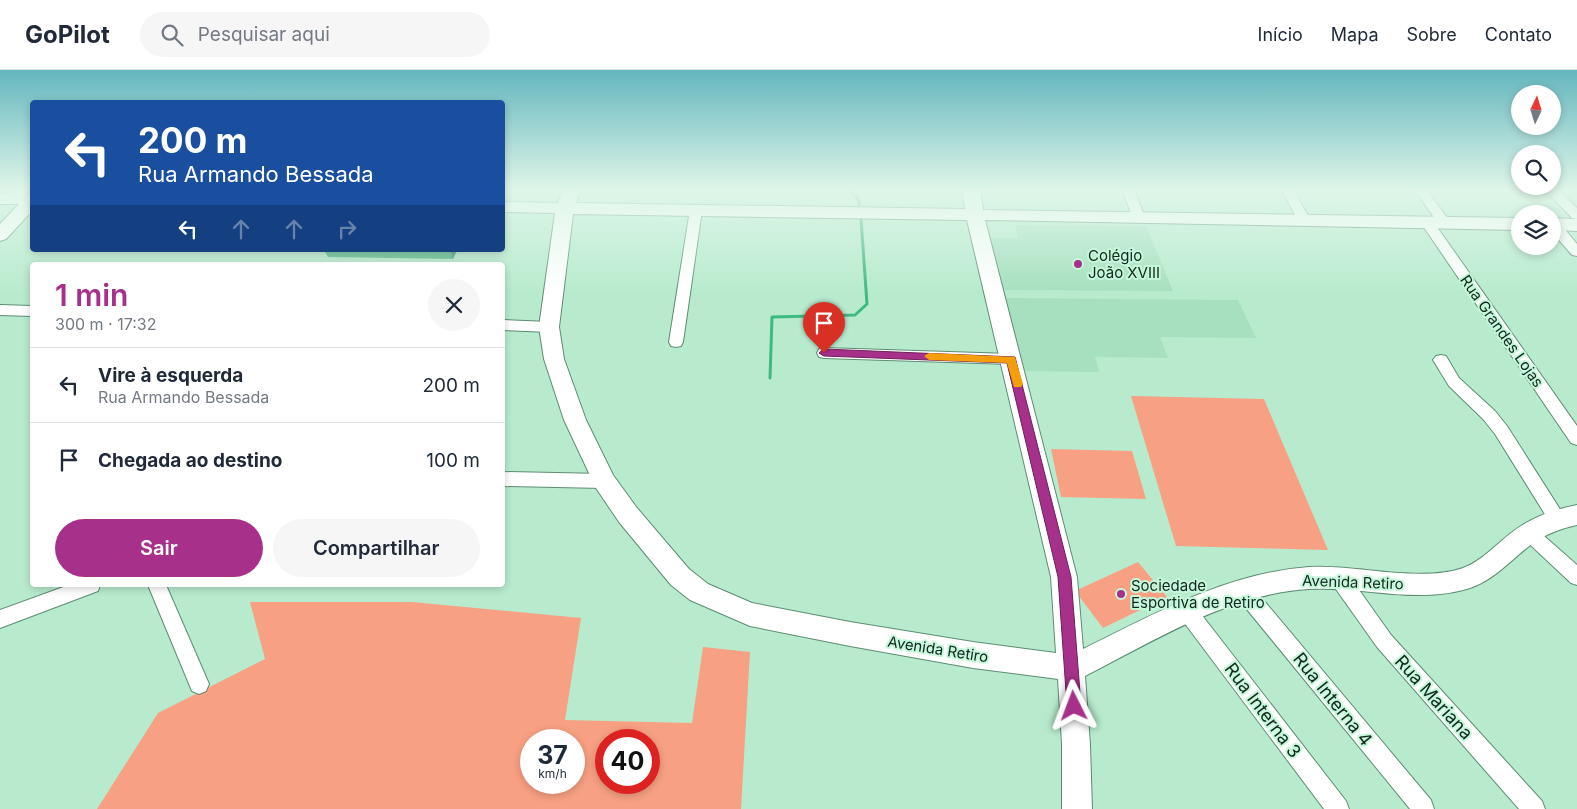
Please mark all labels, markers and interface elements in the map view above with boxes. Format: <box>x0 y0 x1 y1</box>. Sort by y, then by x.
search box <box>140 12 490 57</box>
text: GoPilot <box>25 20 110 49</box>
icon: search <box>158 21 186 49</box>
text: Pesquisar aqui <box>198 23 330 46</box>
text: Início <box>1258 24 1303 45</box>
text: Mapa <box>1331 24 1378 45</box>
text: Sobre <box>1406 24 1457 45</box>
text: Contato <box>1485 24 1552 45</box>
north arrow <box>1511 85 1561 135</box>
map controls <box>1511 85 1561 255</box>
text: 200 m <box>138 119 247 161</box>
icon: left <box>55 120 120 185</box>
button: search <box>1511 145 1561 195</box>
text: Rua Armando Bessada <box>138 161 374 187</box>
button: layers <box>1511 205 1561 255</box>
icon: left <box>174 215 202 243</box>
icon: ahead <box>227 215 255 243</box>
icon: ahead <box>280 215 308 243</box>
icon: right <box>333 215 361 243</box>
place label: Colégio João XVIII <box>1088 246 1160 282</box>
marker: Colégio João XVIII <box>1072 258 1084 270</box>
street label: Rua Grandes Lojas <box>1456 271 1548 391</box>
text: 1 min <box>55 277 128 313</box>
button: close <box>428 279 480 331</box>
pin <box>803 302 845 353</box>
icon: arrive <box>810 309 838 337</box>
text: 300 m · 17:32 <box>55 314 156 334</box>
text: Vire à esquerda <box>98 364 243 387</box>
icon: left <box>55 371 83 399</box>
text: 200 m <box>422 374 480 397</box>
text: Rua Armando Bessada <box>98 387 269 407</box>
icon: arrive <box>55 446 83 474</box>
text: Chegada ao destino <box>98 449 282 472</box>
text: 100 m <box>426 449 480 472</box>
button: Sair <box>55 519 263 577</box>
button: Compartilhar <box>273 519 480 577</box>
street label: Avenida Retiro <box>1302 571 1404 593</box>
place label: Sociedade Esportiva de Retiro <box>1131 576 1265 612</box>
marker: Sociedade Esportiva de Retiro <box>1115 588 1127 600</box>
street label: Avenida Retiro <box>886 632 990 666</box>
street label: Rua Interna 4 <box>1289 648 1377 750</box>
street label: Rua Mariana <box>1391 651 1477 743</box>
street label: Rua Interna 3 <box>1221 659 1305 761</box>
position arrow <box>1047 679 1099 731</box>
speed limit sign: 40 <box>595 729 660 794</box>
text: 37 <box>537 740 568 770</box>
text: km/h <box>538 766 567 781</box>

